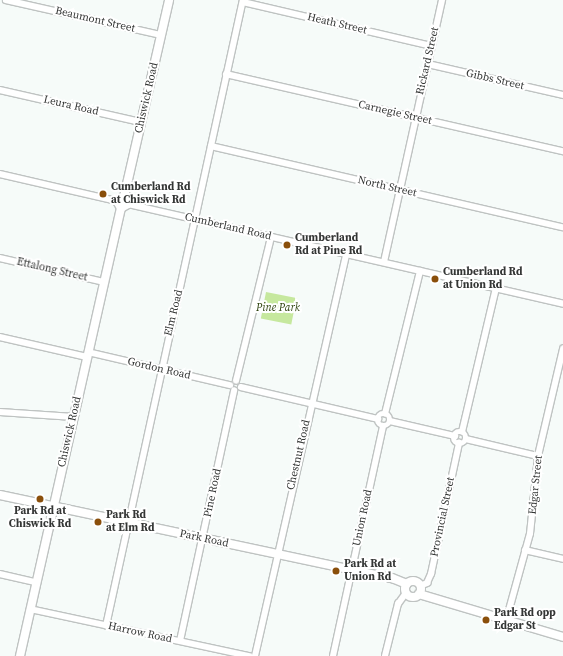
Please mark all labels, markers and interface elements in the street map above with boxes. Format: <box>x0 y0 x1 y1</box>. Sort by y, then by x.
street label: Beaumont Street <box>54 4 136 36</box>
street label: Heath Street <box>306 11 368 37</box>
street label: Rickard Street <box>414 26 442 96</box>
street label: Chiswick Road <box>132 61 162 135</box>
street label: Gibbs Street <box>465 67 525 93</box>
street label: Leura Road <box>42 93 100 119</box>
street label: Carnegie Street <box>357 98 433 128</box>
street label: North Street <box>356 174 418 200</box>
place label: Cumberland Rd at Chiswick Rd <box>111 181 190 207</box>
marker: Cumberland Rd at Chiswick Rd <box>98 189 108 199</box>
street label: Cumberland Road <box>183 211 273 243</box>
place label: Cumberland Rd at Pine Rd <box>295 232 362 258</box>
marker: Cumberland Rd at Pine Rd <box>282 240 292 250</box>
street label: Ettalong Street <box>15 255 89 285</box>
place label: Cumberland Rd at Union Rd <box>443 266 522 292</box>
marker: Cumberland Rd at Union Rd <box>430 274 440 284</box>
street label: Elm Road <box>162 288 186 338</box>
park label: Pine Park <box>256 301 300 315</box>
street label: Gordon Road <box>126 355 192 383</box>
street label: Chiswick Road <box>55 395 85 469</box>
street label: Chestnut Road <box>285 419 313 491</box>
street label: Edgar Street <box>526 455 546 515</box>
street label: Pine Road <box>201 467 225 519</box>
street label: Provincial Street <box>428 476 458 558</box>
street label: Union Road <box>351 488 375 548</box>
marker: Park Rd at Chiswick Rd <box>35 494 45 504</box>
place label: Park Rd at Chiswick Rd <box>9 505 71 531</box>
place label: Park Rd at Elm Rd <box>106 509 154 535</box>
marker: Park Rd at Elm Rd <box>93 517 103 527</box>
street label: Park Road <box>178 527 230 551</box>
place label: Park Rd at Union Rd <box>344 558 396 584</box>
marker: Park Rd at Union Rd <box>331 566 341 576</box>
place label: Park Rd opp Edgar St <box>494 607 556 633</box>
marker: Park Rd opp Edgar St <box>481 615 491 625</box>
street label: Harrow Road <box>107 620 173 646</box>

